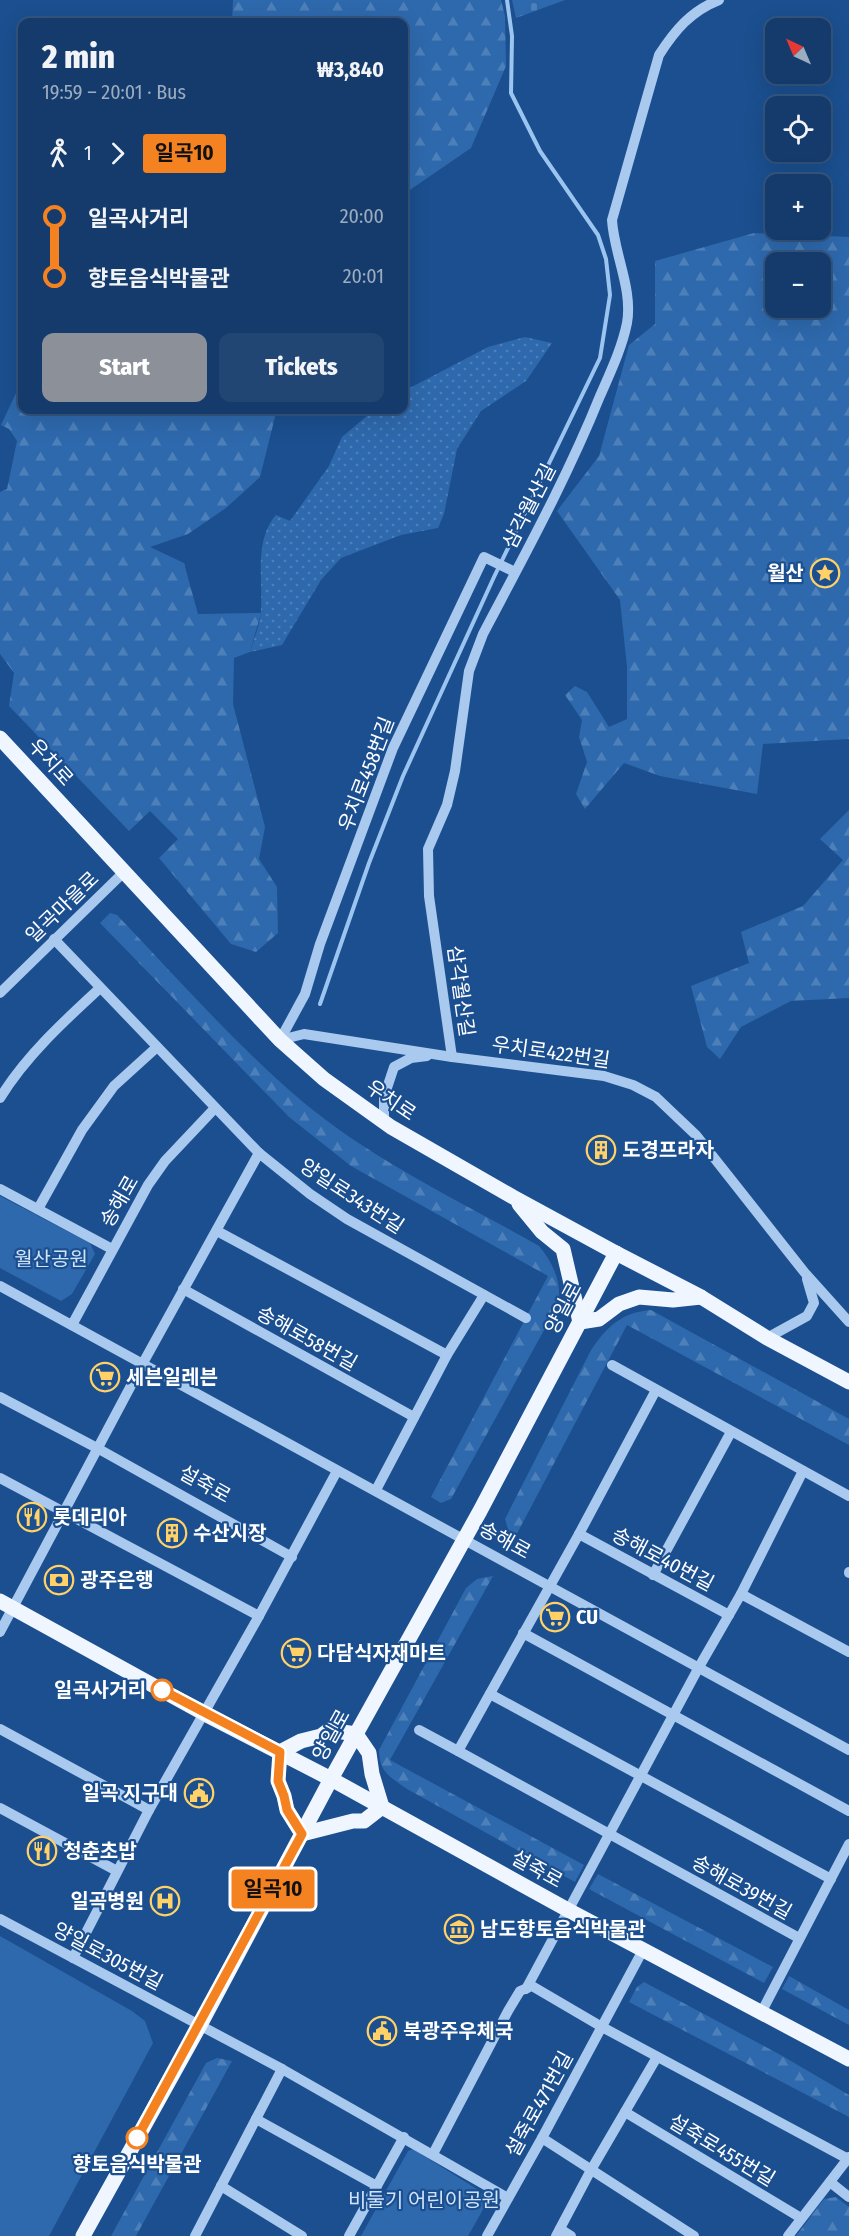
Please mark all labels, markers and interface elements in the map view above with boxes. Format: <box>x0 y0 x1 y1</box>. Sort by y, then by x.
north arrow <box>765 18 831 84</box>
map controls <box>765 18 831 318</box>
text: 2 min <box>42 37 115 77</box>
text: ₩3,840 <box>317 56 384 83</box>
text: 19:59 – 20:01 · Bus <box>42 80 186 104</box>
button: locate <box>765 96 831 162</box>
icon: walk <box>42 137 75 170</box>
icon: forward <box>101 137 134 170</box>
text: 일곡10 <box>155 140 214 166</box>
text: 1 <box>84 141 92 165</box>
button: + <box>765 174 831 240</box>
text: 20:00 <box>340 204 384 228</box>
text: 일곡사거리 <box>88 205 189 232</box>
button: − <box>765 252 831 318</box>
text: 20:01 <box>343 264 384 288</box>
text: 향토음식박물관 <box>88 265 230 292</box>
button: Start <box>42 333 207 402</box>
button: Tickets <box>219 333 384 402</box>
street label: 삼각월산길 <box>497 460 561 552</box>
place icon: 월산 <box>809 557 841 589</box>
place label: 월산 <box>767 561 804 585</box>
street label: 우치로458번길 <box>333 713 399 835</box>
street label: 우치로 <box>24 733 78 791</box>
street label: 일곡마을로 <box>21 866 103 948</box>
street label: 삼각월산길 <box>443 944 479 1038</box>
street label: 우치로422번길 <box>490 1032 612 1072</box>
street label: 우치로 <box>361 1075 421 1125</box>
building icon: 도경프라자 <box>585 1134 617 1166</box>
place label: 도경프라자 <box>622 1138 715 1162</box>
street label: 양일로343번길 <box>295 1153 409 1239</box>
street label: 송해로 <box>95 1171 143 1231</box>
park label: 월산공원 <box>14 1247 88 1271</box>
street label: 양일로 <box>539 1278 587 1338</box>
street label: 송해로58번길 <box>253 1301 361 1375</box>
supermarket icon: 세븐일레븐 <box>89 1361 121 1393</box>
place label: 세븐일레븐 <box>126 1365 218 1389</box>
street label: 설죽로 <box>175 1460 235 1508</box>
restaurant icon: 롯데리아 <box>16 1501 48 1533</box>
place label: 롯데리아 <box>53 1505 127 1529</box>
street label: 송해로 <box>475 1516 535 1564</box>
building icon: 수산시장 <box>156 1517 188 1549</box>
place label: 수산시장 <box>193 1521 267 1545</box>
street label: 송해로40번길 <box>608 1522 718 1596</box>
bank icon: 광주은행 <box>43 1564 75 1596</box>
place label: 광주은행 <box>80 1568 154 1592</box>
supermarket icon: CU <box>539 1601 571 1633</box>
place label: CU <box>576 1605 598 1629</box>
supermarket icon: 다담식자재마트 <box>280 1637 312 1669</box>
place label: 다담식자재마트 <box>317 1641 446 1665</box>
place label: 일곡사거리 <box>54 1678 146 1702</box>
marker: 일곡사거리 <box>151 1679 173 1701</box>
street label: 양일로 <box>307 1705 355 1765</box>
public building icon: 일곡 지구대 <box>183 1777 215 1809</box>
place label: 일곡 지구대 <box>82 1781 178 1805</box>
restaurant icon: 청춘초밥 <box>26 1835 58 1867</box>
place label: 청춘초밥 <box>63 1839 137 1863</box>
street label: 설죽로 <box>507 1845 567 1893</box>
street label: 송해로39번길 <box>688 1850 796 1924</box>
line badge: 일곡10 <box>231 1870 315 1908</box>
text: 일곡10 <box>244 1876 303 1902</box>
hospital icon: 일곡병원 <box>149 1885 181 1917</box>
place label: 일곡병원 <box>70 1889 144 1913</box>
museum icon: 남도향토음식박물관 <box>443 1913 475 1945</box>
street label: 양일로305번길 <box>49 1917 167 1995</box>
place label: 남도향토음식박물관 <box>480 1917 646 1941</box>
public building icon: 북광주우체국 <box>366 2015 398 2047</box>
place label: 북광주우체국 <box>403 2019 513 2043</box>
street label: 설죽로471번길 <box>500 2047 578 2161</box>
street label: 설죽로455번길 <box>664 2109 780 2191</box>
marker: 향토음식박물관 <box>126 2127 148 2149</box>
place label: 향토음식박물관 <box>73 2152 202 2176</box>
park label: 비둘기 어린이공원 <box>348 2188 500 2212</box>

